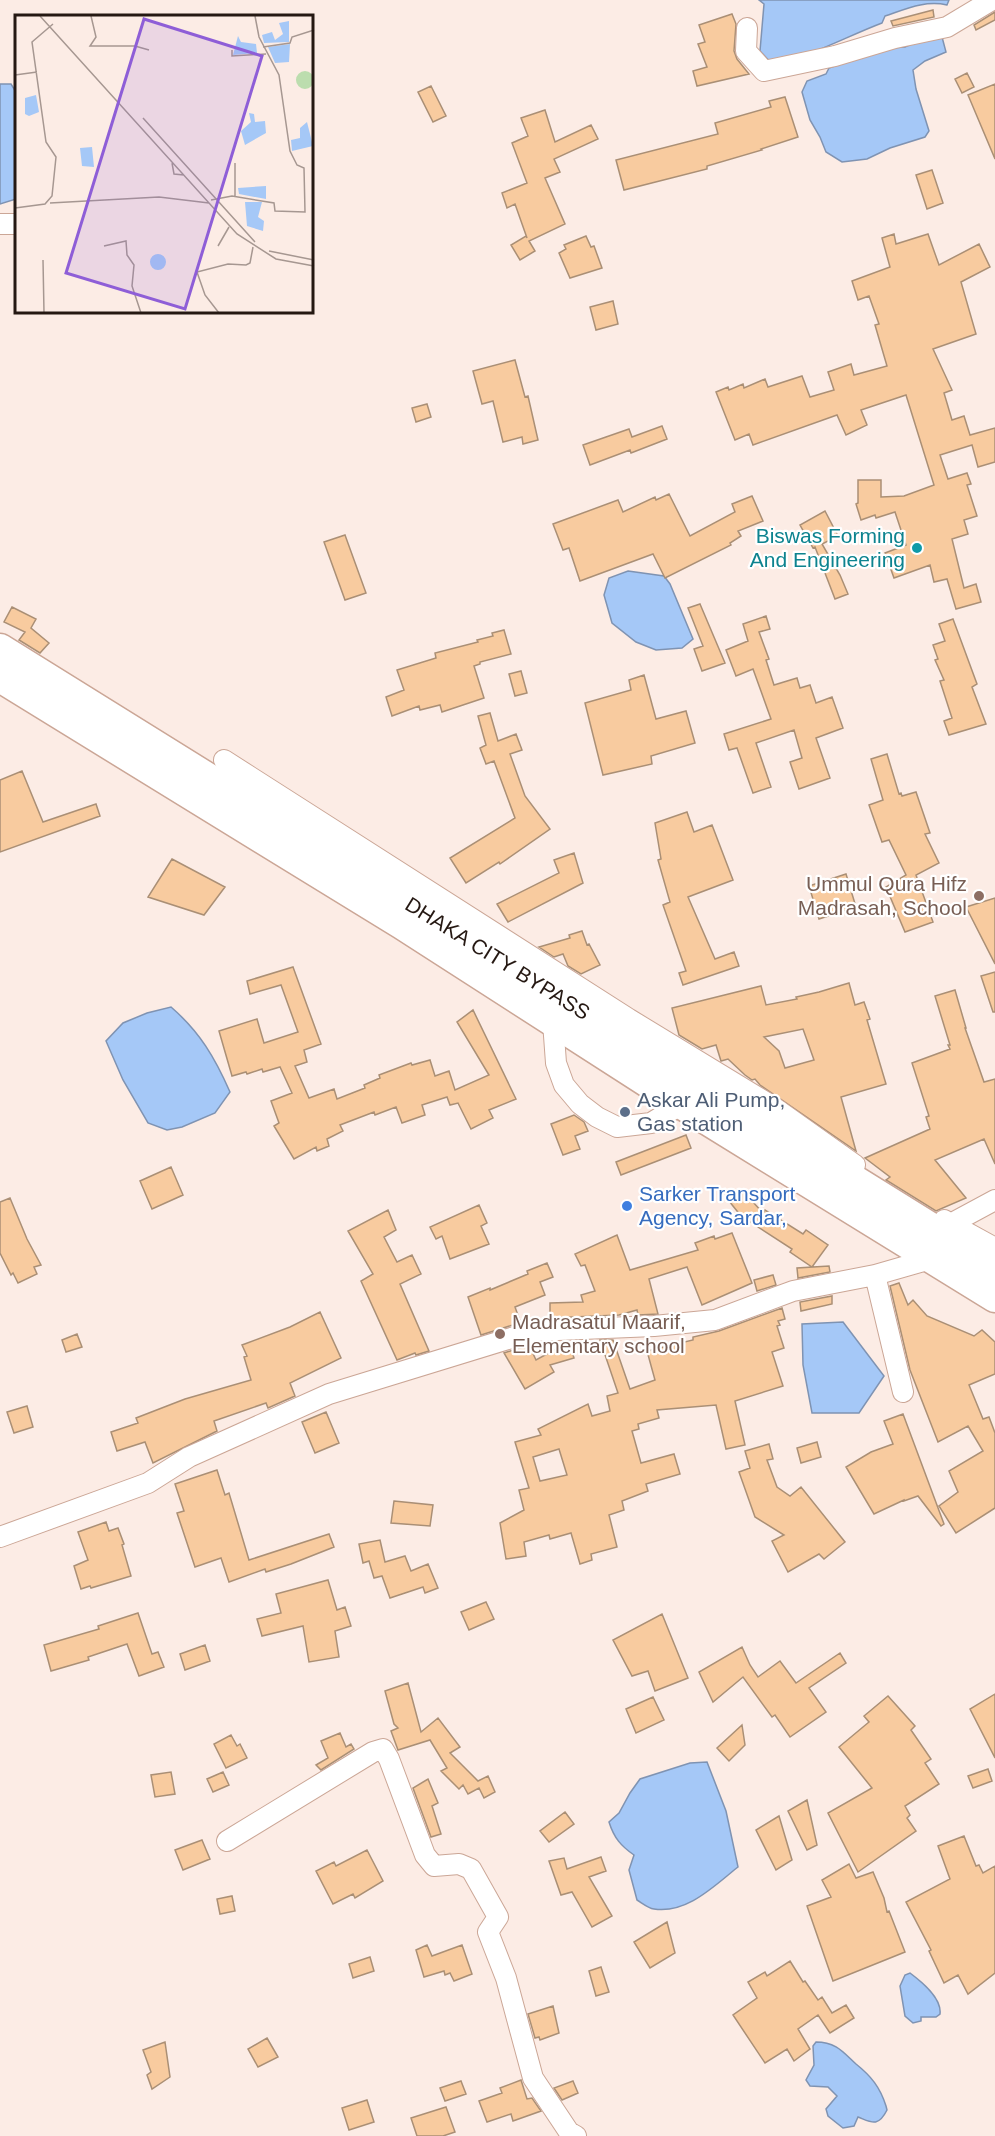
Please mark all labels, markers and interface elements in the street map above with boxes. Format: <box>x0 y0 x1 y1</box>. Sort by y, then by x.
inset map <box>15 15 314 314</box>
place label: Biswas Forming And Engineering <box>750 524 905 571</box>
marker: Biswas Forming And Engineering <box>910 541 924 555</box>
place label: Ummul Qura Hifz Madrasah, School <box>798 872 967 919</box>
marker: Ummul Qura Hifz Madrasah, School <box>972 889 986 903</box>
street label: DHAKA CITY BYPASS <box>401 892 594 1024</box>
place label: Askar Ali Pump, Gas station <box>637 1088 785 1135</box>
marker: Askar Ali Pump, Gas station <box>618 1105 632 1119</box>
place label: Sarker Transport Agency, Sardar, <box>639 1182 796 1229</box>
marker: Sarker Transport Agency, Sardar, <box>620 1199 634 1213</box>
place label: Madrasatul Maarif, Elementary school <box>512 1310 686 1357</box>
marker: Madrasatul Maarif, Elementary school <box>493 1327 507 1341</box>

